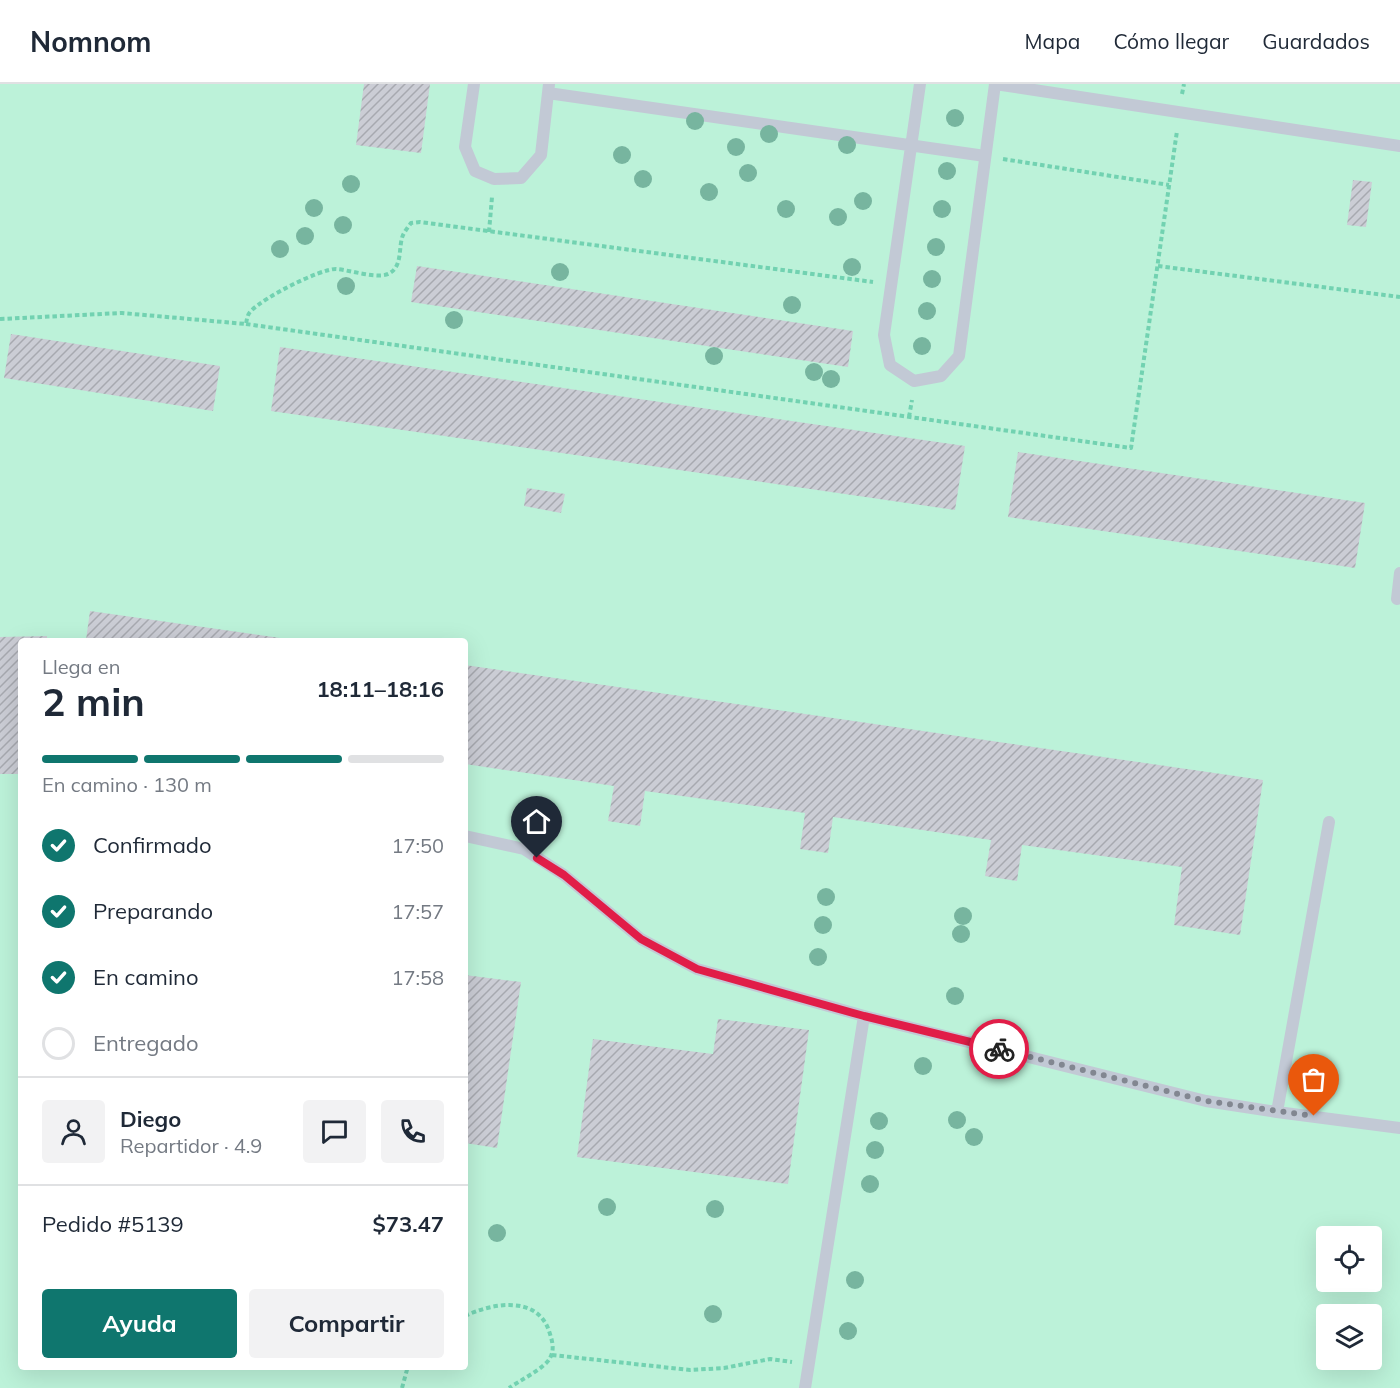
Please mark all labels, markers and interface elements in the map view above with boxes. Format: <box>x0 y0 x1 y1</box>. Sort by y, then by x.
text: Nomnom <box>30 24 152 59</box>
text: Mapa <box>1025 28 1080 54</box>
text: Cómo llegar <box>1113 28 1229 54</box>
text: Guardados <box>1262 28 1370 54</box>
text: Llega en <box>42 654 120 679</box>
text: 18:11–18:16 <box>316 675 444 703</box>
text: 2 min <box>42 677 145 726</box>
text: En camino · 130 m <box>42 772 212 797</box>
pin <box>511 796 562 858</box>
icon: home <box>520 805 553 838</box>
icon: check <box>42 829 75 862</box>
text: Confirmado <box>93 831 212 859</box>
text: 17:50 <box>391 833 444 858</box>
icon: check <box>42 895 75 928</box>
text: Preparando <box>93 897 213 925</box>
text: 17:57 <box>391 899 444 924</box>
icon: check <box>42 961 75 994</box>
text: En camino <box>93 963 199 991</box>
text: 17:58 <box>391 965 444 990</box>
courier <box>969 1019 1029 1079</box>
text: Entregado <box>93 1029 199 1057</box>
icon: bike <box>983 1033 1016 1066</box>
pin <box>1288 1054 1339 1116</box>
icon: bag <box>1297 1063 1330 1096</box>
button: person <box>42 1100 105 1163</box>
button: chat <box>303 1100 366 1163</box>
button: phone <box>381 1100 444 1163</box>
text: Diego <box>120 1105 181 1133</box>
text: Repartidor · 4.9 <box>120 1133 262 1158</box>
text: Pedido #5139 <box>42 1210 184 1238</box>
text: $73.47 <box>373 1210 444 1238</box>
map controls <box>1316 1226 1382 1370</box>
button: locate <box>1316 1226 1382 1292</box>
button: Ayuda <box>42 1289 237 1358</box>
button: Compartir <box>249 1289 444 1358</box>
button: layers <box>1316 1304 1382 1370</box>

